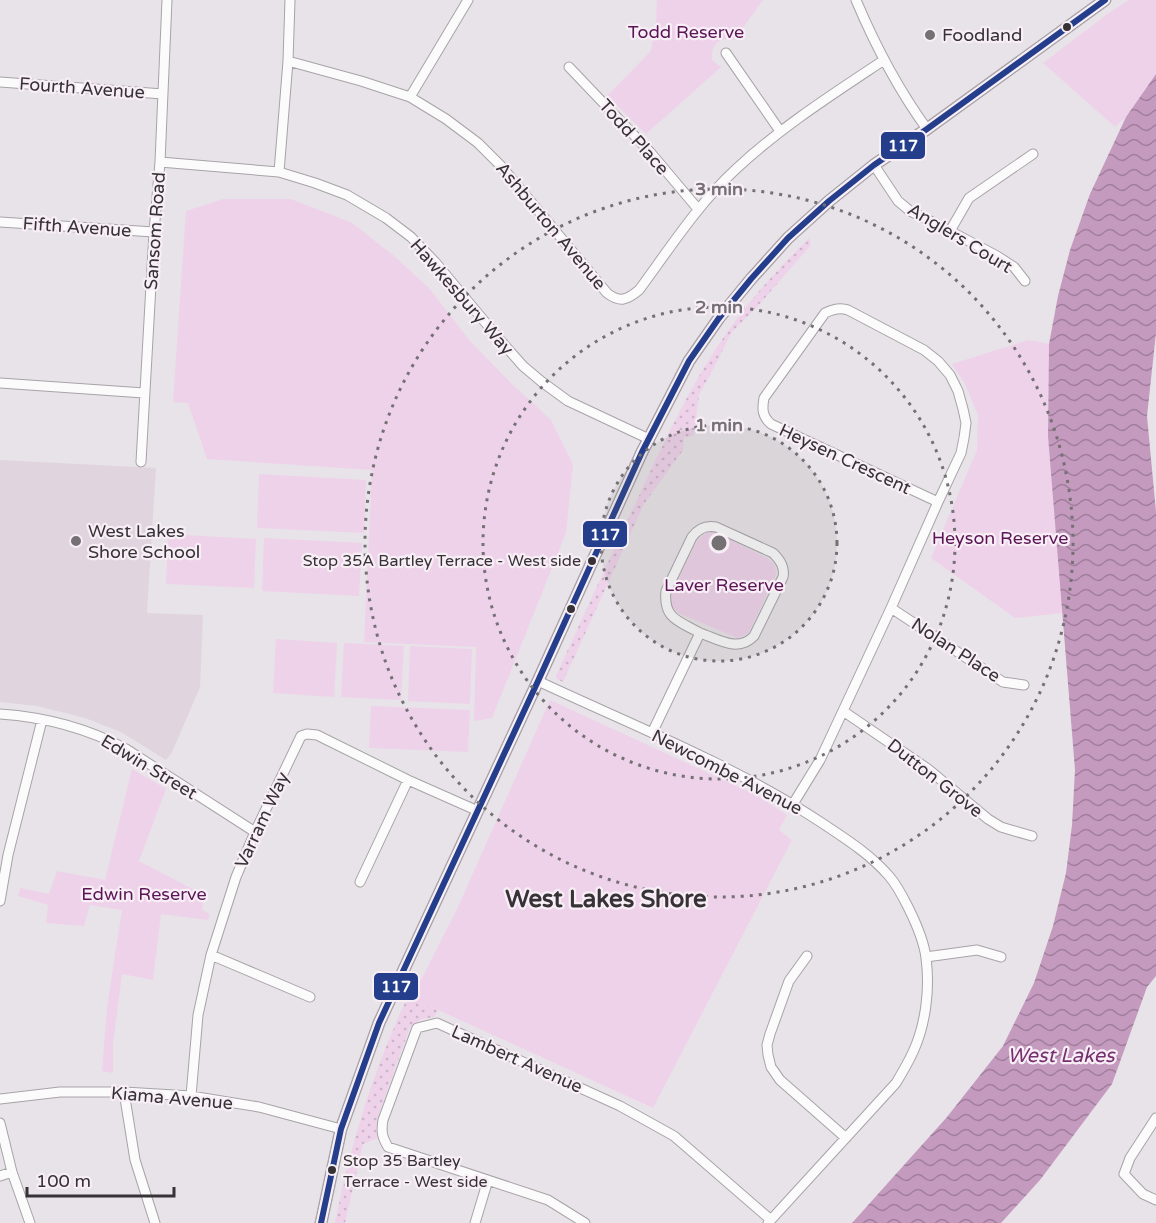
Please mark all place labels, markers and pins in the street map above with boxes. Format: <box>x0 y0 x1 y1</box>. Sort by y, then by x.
unlabelled marker <box>1061 21 1073 33</box>
place label: Foodland <box>942 24 1022 46</box>
marker: Foodland <box>923 28 937 42</box>
place label: West Lakes Shore School <box>88 520 200 563</box>
centre of rings <box>709 533 729 553</box>
marker: West Lakes Shore School <box>69 534 83 548</box>
place label: Stop 35A Bartley Terrace - West side <box>303 551 581 571</box>
marker: Stop 35A Bartley Terrace - West side <box>586 555 598 567</box>
unlabelled marker <box>565 603 577 615</box>
place label: Stop 35 Bartley Terrace - West side <box>343 1151 488 1192</box>
marker: Stop 35 Bartley Terrace - West side <box>326 1164 338 1176</box>

